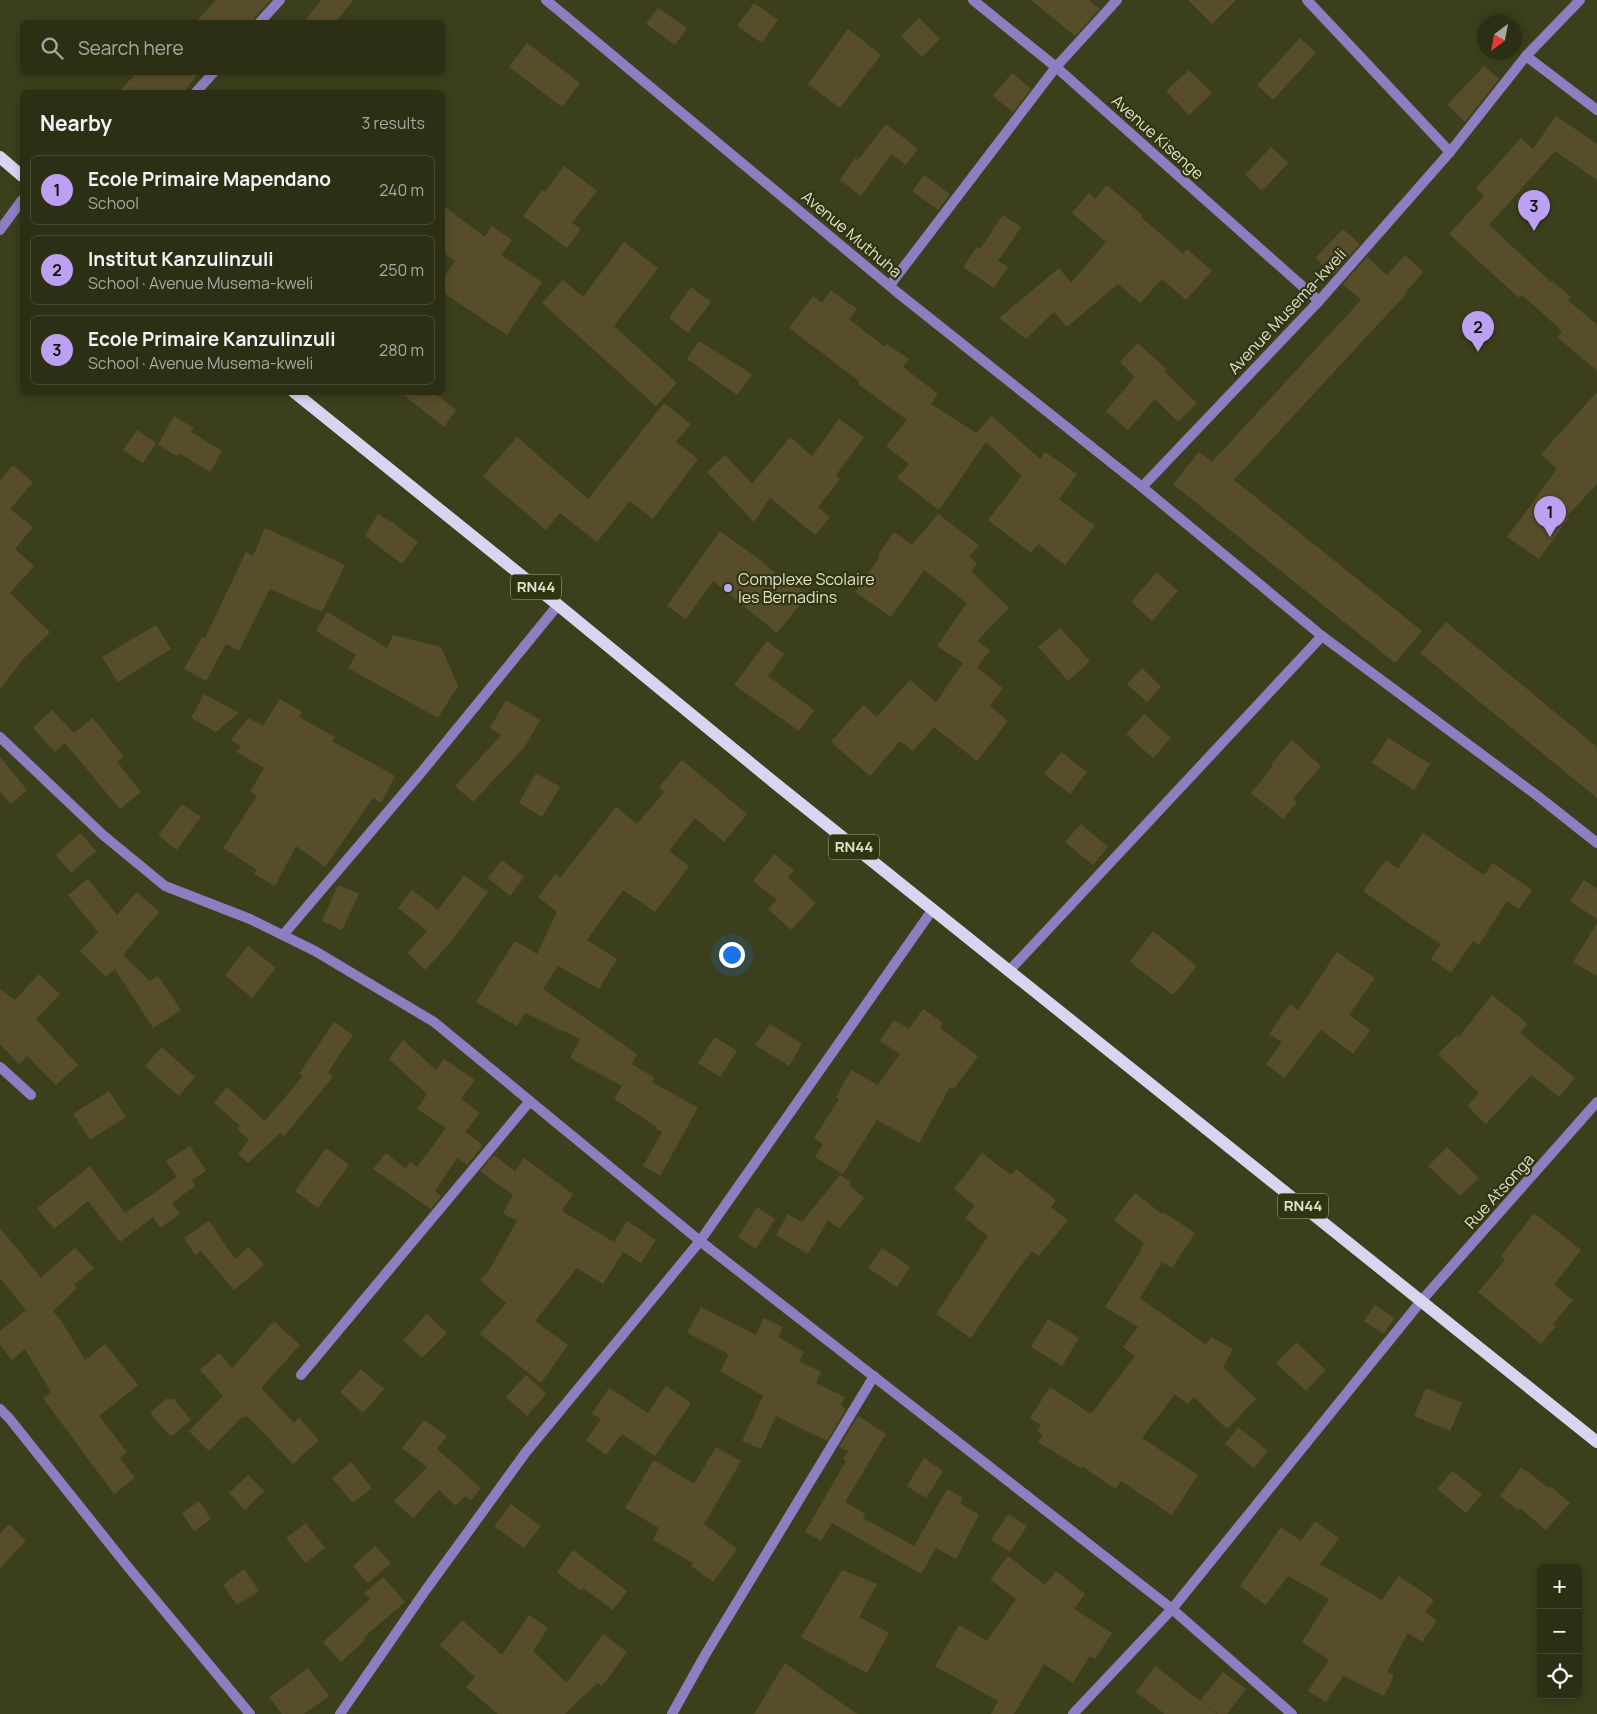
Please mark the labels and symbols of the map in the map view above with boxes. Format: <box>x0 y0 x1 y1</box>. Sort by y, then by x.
north arrow <box>1477 15 1522 60</box>
street label: Avenue Kisenge <box>1107 90 1209 184</box>
street label: Avenue Muthuha <box>797 185 907 283</box>
pin: 3 <box>1518 190 1550 231</box>
street label: Avenue Musema-kweli <box>1223 243 1351 379</box>
pin: 2 <box>1462 311 1494 352</box>
pin: 1 <box>1534 496 1566 537</box>
place label: Complexe Scolaire les Bernadins <box>738 568 875 608</box>
road number: RN44 <box>511 574 561 600</box>
marker: Complexe Scolaire les Bernadins <box>722 582 734 594</box>
road number: RN44 <box>829 834 879 860</box>
your location <box>719 942 745 968</box>
street label: Rue Atsonga <box>1459 1149 1539 1233</box>
road number: RN44 <box>1278 1194 1328 1218</box>

